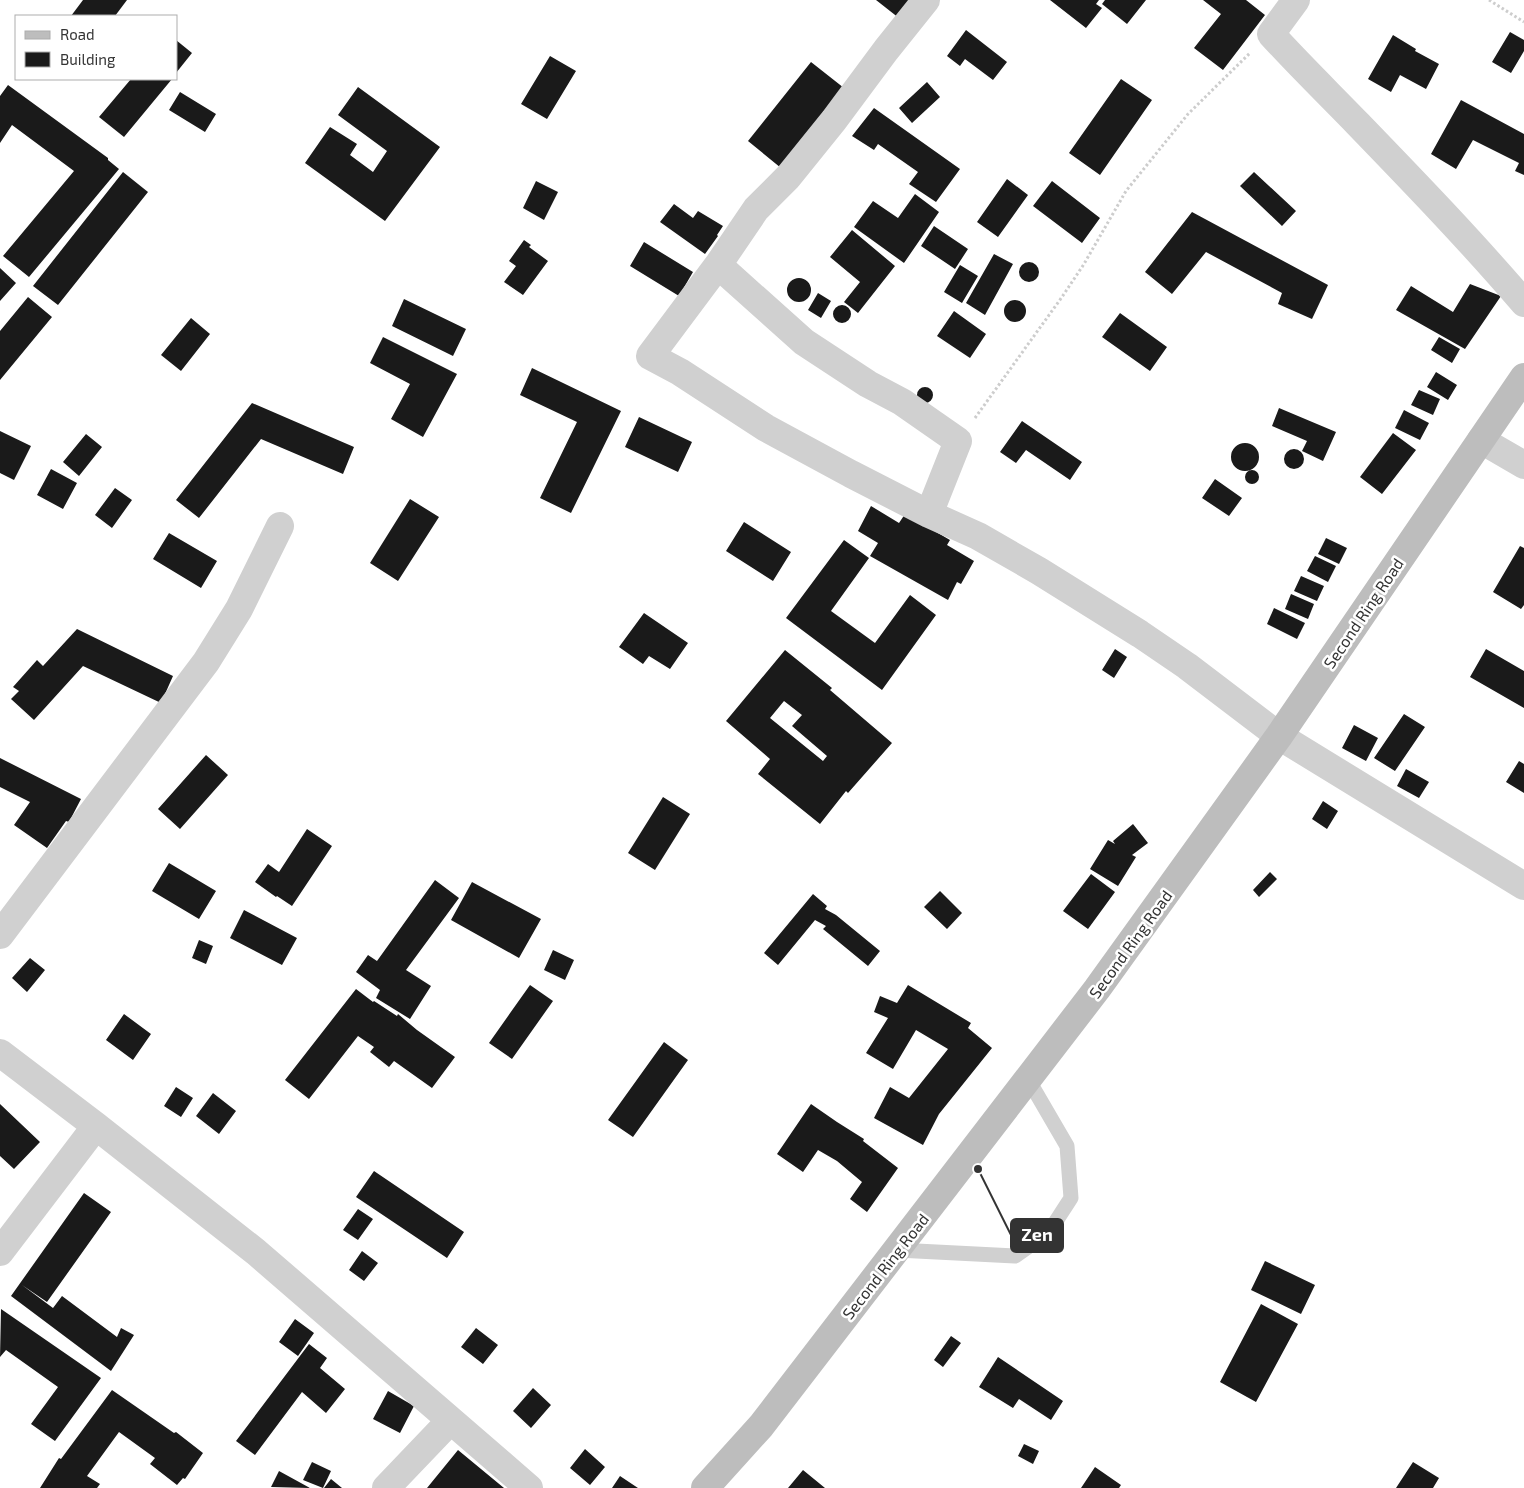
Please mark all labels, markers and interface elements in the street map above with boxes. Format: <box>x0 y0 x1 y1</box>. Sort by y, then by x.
legend <box>15 15 178 80</box>
text: Road <box>60 25 95 43</box>
text: Building <box>60 50 116 68</box>
street label: Second Ring Road <box>1319 554 1407 672</box>
street label: Second Ring Road <box>1084 886 1176 1002</box>
street label: Second Ring Road <box>838 1209 932 1323</box>
callout: Zen <box>1011 1219 1063 1252</box>
text: Zen <box>1021 1223 1053 1245</box>

